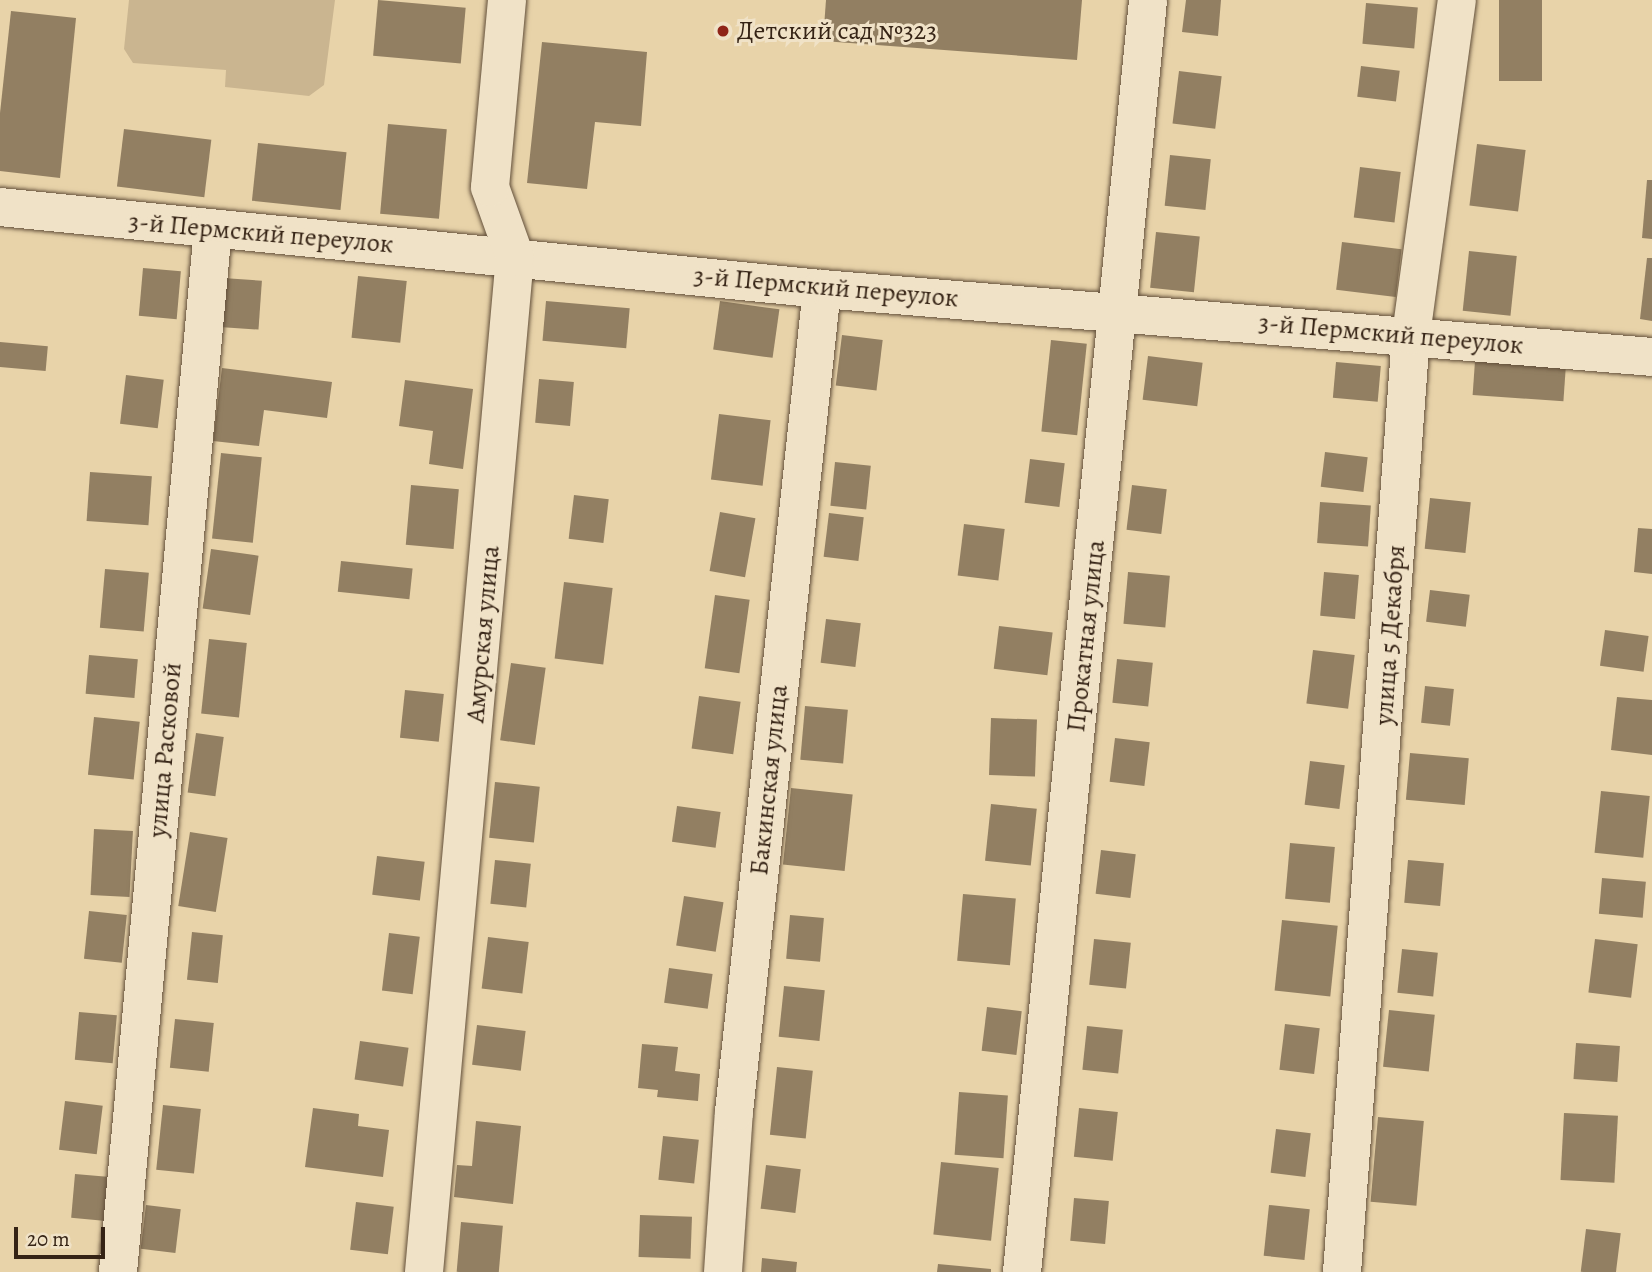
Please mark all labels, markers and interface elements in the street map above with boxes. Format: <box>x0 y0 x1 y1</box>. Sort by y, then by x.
place label: Детский сад №323 <box>737 15 937 47</box>
marker: Детский сад №323 <box>715 23 731 39</box>
street label: 3-й Пермский переулок <box>127 206 395 260</box>
street label: 3-й Пермский переулок <box>692 260 960 314</box>
street label: 3-й Пермский переулок <box>1257 307 1525 361</box>
street label: Прокатная улица <box>1060 538 1112 734</box>
street label: Амурская улица <box>460 544 506 724</box>
street label: улица 5 Декабря <box>1368 544 1412 726</box>
street label: улица Расковой <box>142 661 188 839</box>
street label: Бакинская улица <box>743 683 795 877</box>
scale bar <box>18 1212 108 1256</box>
text: 20 m <box>27 1225 70 1253</box>

